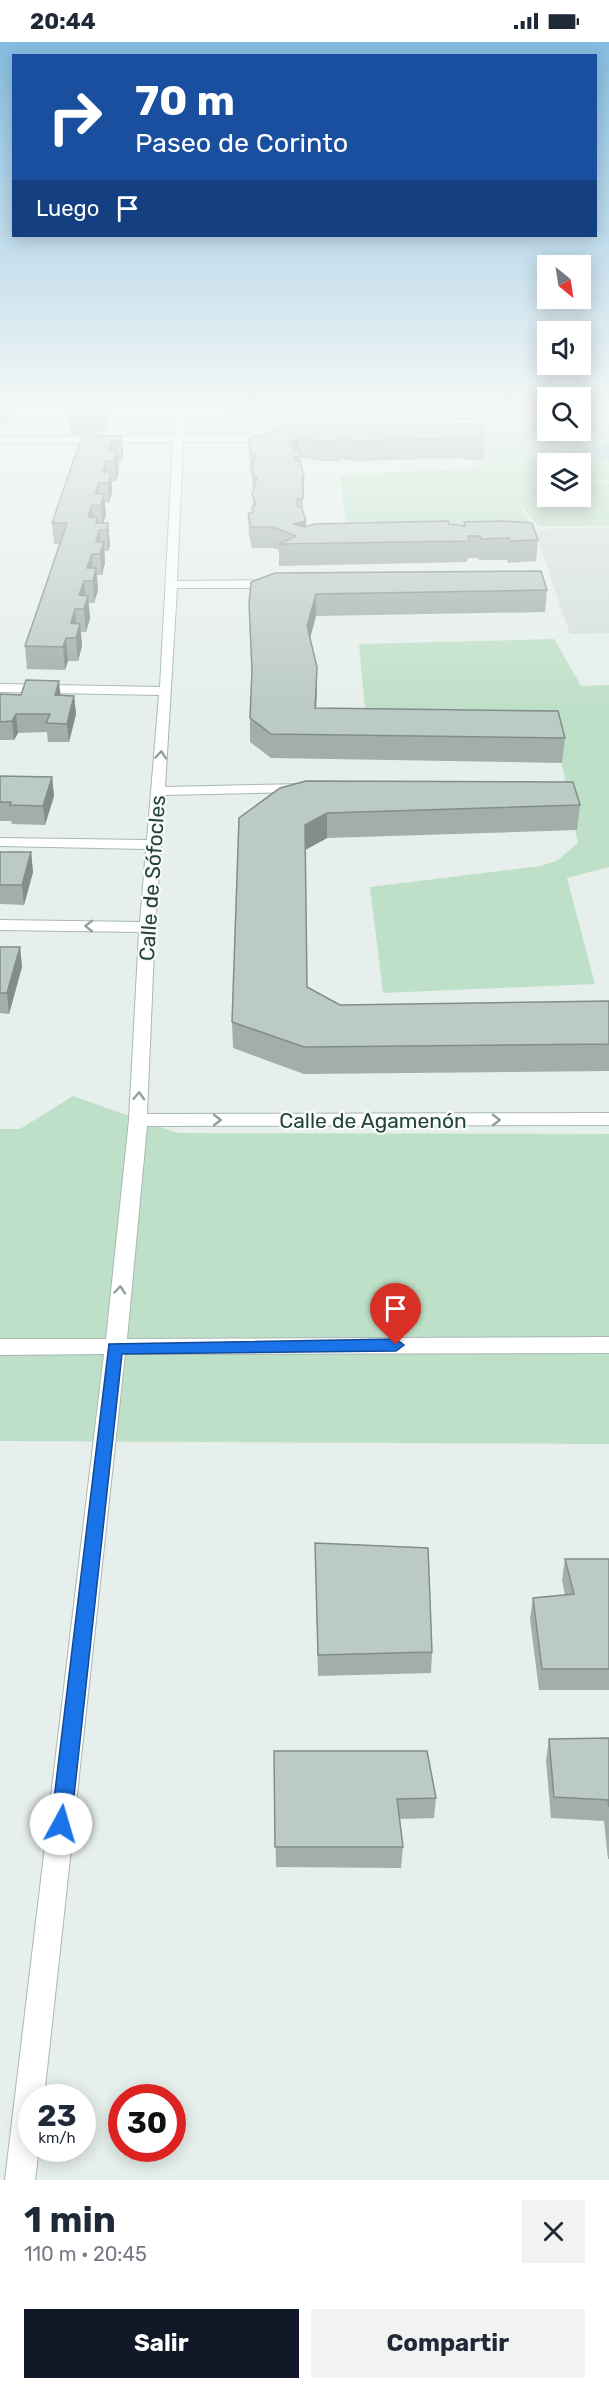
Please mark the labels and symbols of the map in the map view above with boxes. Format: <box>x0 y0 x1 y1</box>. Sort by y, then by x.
north arrow <box>537 255 591 309</box>
one-way arrow <box>154 750 167 759</box>
street label: Calle de Sófocles <box>134 794 170 962</box>
one-way arrow <box>84 920 93 933</box>
one-way arrow <box>133 1091 146 1100</box>
street label: Calle de Agamenón <box>279 1108 467 1133</box>
one-way arrow <box>213 1114 222 1126</box>
one-way arrow <box>492 1114 501 1126</box>
pin <box>370 1283 421 1345</box>
one-way arrow <box>113 1285 126 1295</box>
position arrow <box>29 1792 93 1856</box>
speed limit sign: 30 <box>108 2084 186 2162</box>

